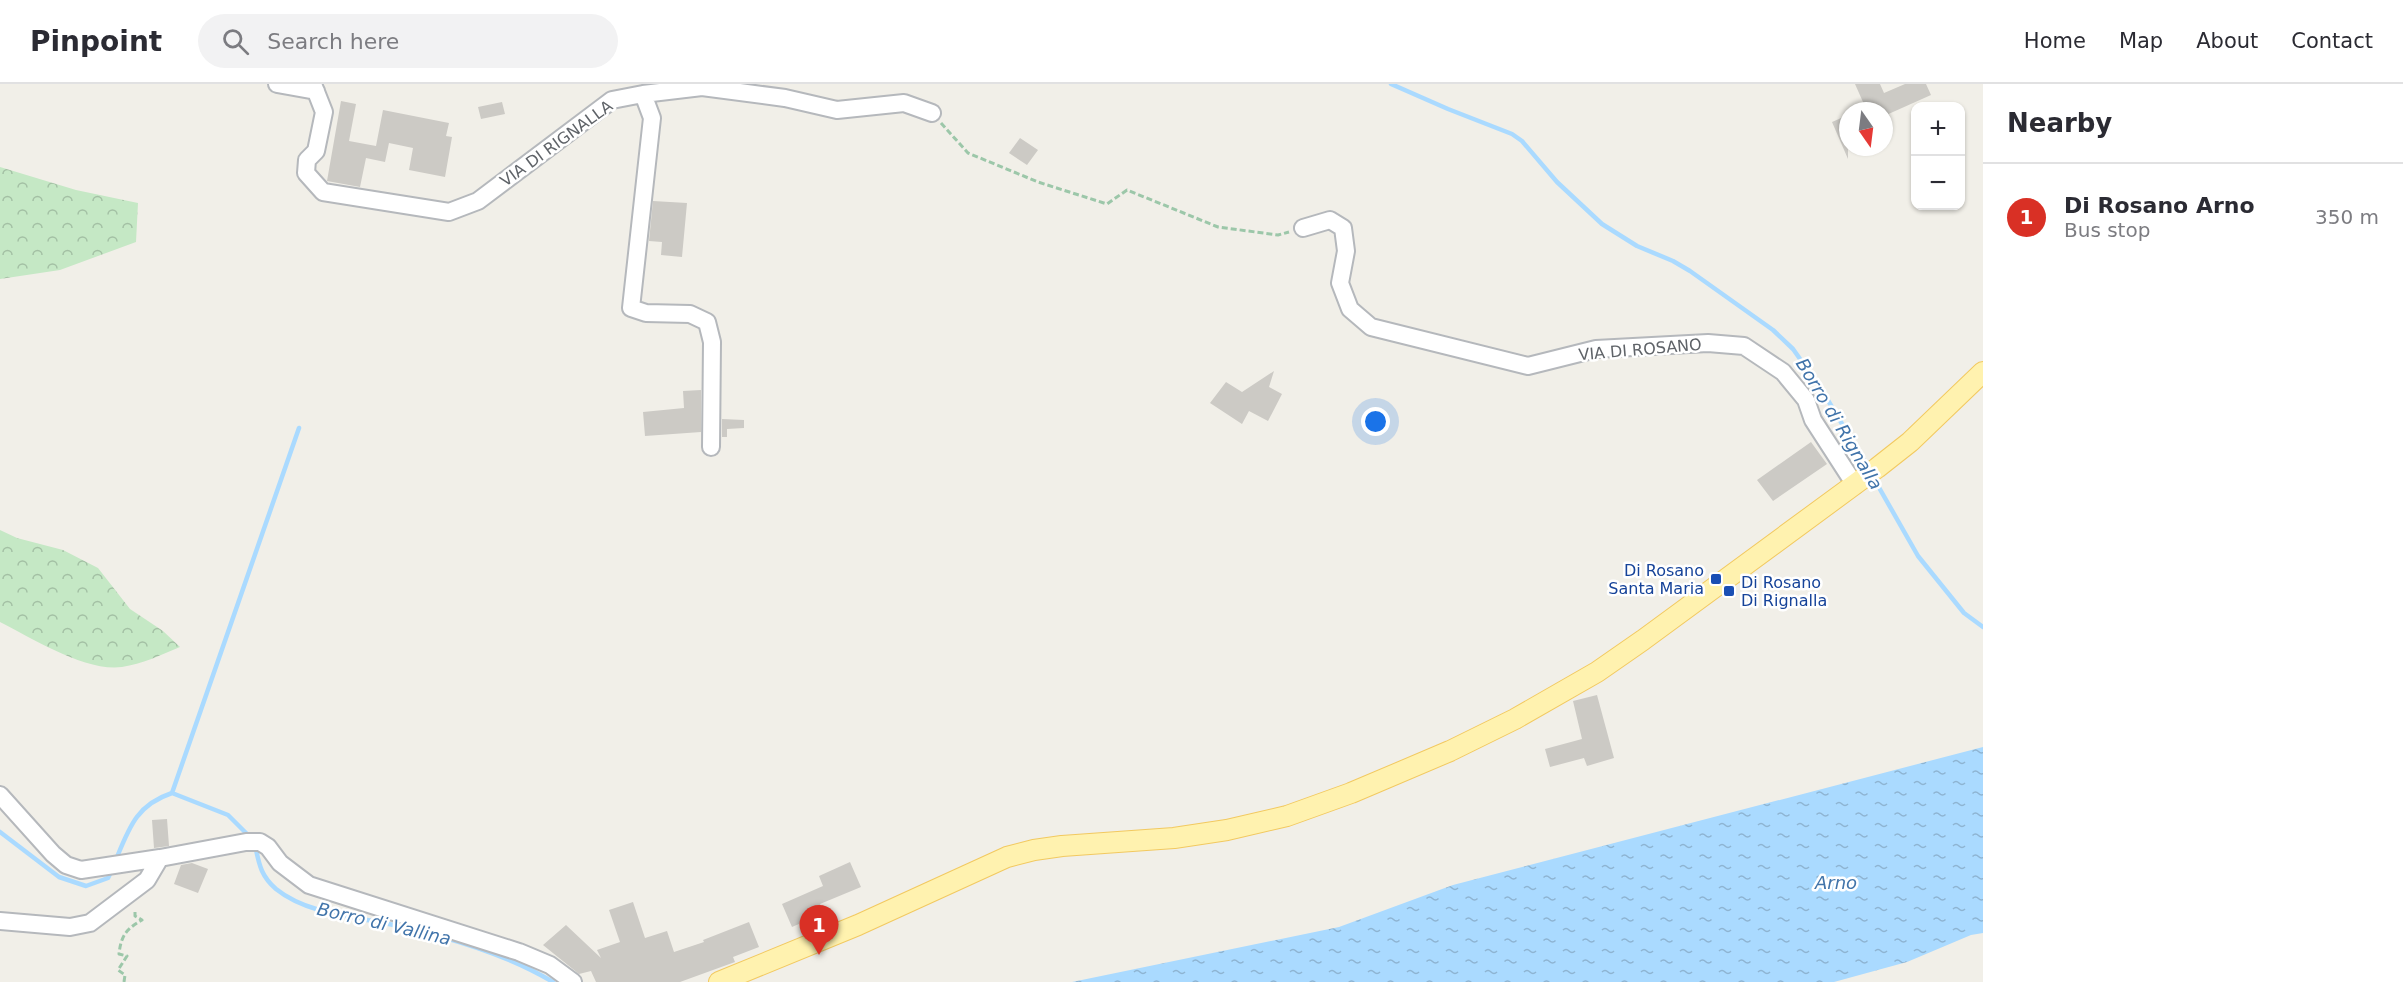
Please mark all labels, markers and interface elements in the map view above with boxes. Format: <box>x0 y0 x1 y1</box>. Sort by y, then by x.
search box <box>198 14 618 68</box>
text: Pinpoint <box>30 25 162 58</box>
icon: search <box>219 25 252 58</box>
text: Search here <box>267 29 399 54</box>
text: Home <box>2024 29 2086 53</box>
text: Map <box>2119 29 2163 53</box>
text: About <box>2196 29 2258 53</box>
text: Contact <box>2291 29 2373 53</box>
street label: VIA DI RIGNALLA <box>496 96 616 191</box>
north arrow <box>1839 102 1893 156</box>
map controls <box>1911 102 1965 210</box>
button: + <box>1911 102 1965 156</box>
text: Nearby <box>2007 108 2112 138</box>
button: − <box>1911 156 1965 210</box>
text: Di Rosano Arno <box>2064 193 2255 218</box>
text: 1 <box>2020 205 2033 229</box>
text: 350 m <box>2315 205 2379 229</box>
text: Bus stop <box>2064 218 2150 242</box>
street label: VIA DI ROSANO <box>1578 335 1702 364</box>
water label: Borro di Rignalla <box>1792 354 1887 493</box>
your location <box>1361 407 1390 436</box>
place label: Di Rosano Santa Maria <box>1608 561 1704 598</box>
marker: Di Rosano Santa Maria <box>1709 572 1723 586</box>
place label: Di Rosano Di Rignalla <box>1741 573 1827 610</box>
marker: Di Rosano Di Rignalla <box>1722 584 1736 598</box>
water label: Arno <box>1814 872 1857 893</box>
water label: Borro di Vallina <box>315 898 453 949</box>
pin: 1 <box>800 906 838 955</box>

